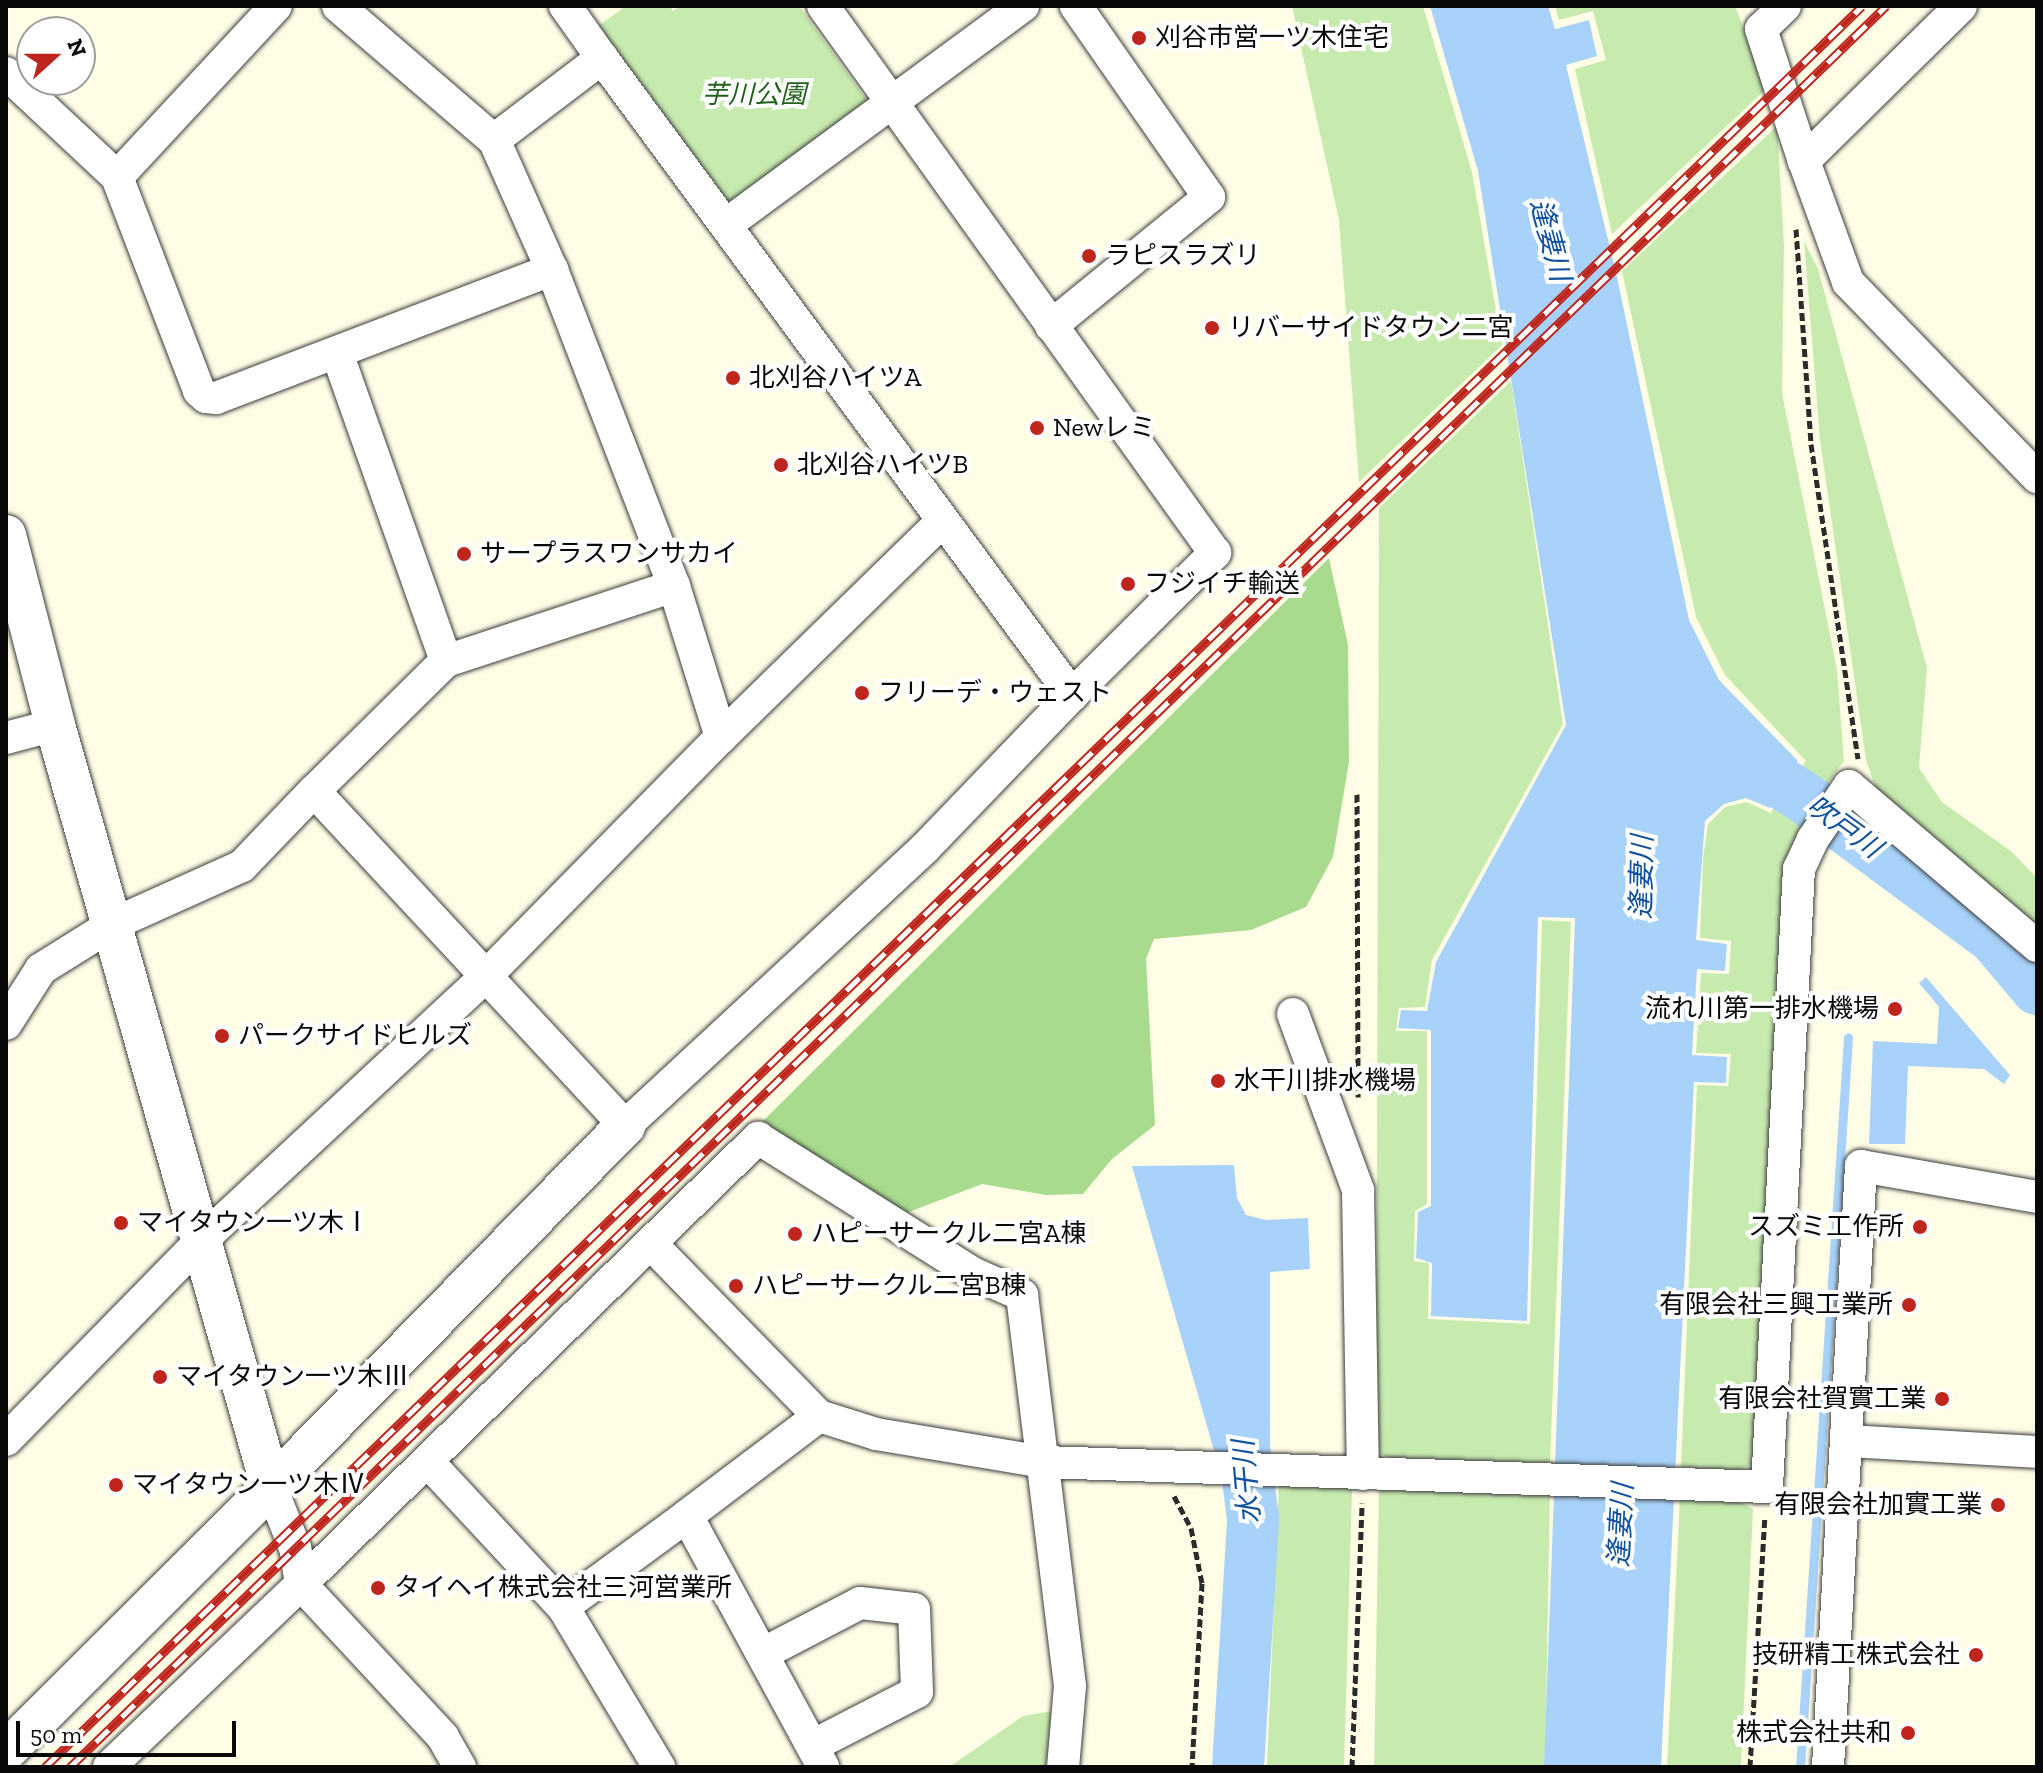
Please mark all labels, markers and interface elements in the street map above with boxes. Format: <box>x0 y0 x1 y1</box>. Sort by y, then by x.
north arrow <box>16 16 96 96</box>
place label: 刈谷市営一ツ木住宅 <box>1155 22 1389 54</box>
marker: 刈谷市営一ツ木住宅 <box>1130 29 1148 47</box>
text: N <box>61 35 93 61</box>
park label: 芋川公園 <box>702 79 806 111</box>
water label: 逢妻川 <box>1523 195 1577 285</box>
place label: ラピスラズリ <box>1105 240 1261 272</box>
marker: ラピスラズリ <box>1080 247 1098 265</box>
place label: リバーサイドタウン二宮 <box>1228 312 1514 344</box>
marker: リバーサイドタウン二宮 <box>1203 319 1221 337</box>
place label: 北刈谷ハイツA <box>749 362 922 394</box>
marker: 北刈谷ハイツA <box>724 369 742 387</box>
place label: Newレミ <box>1053 412 1156 444</box>
marker: Newレミ <box>1028 419 1046 437</box>
place label: 北刈谷ハイツB <box>797 449 969 481</box>
marker: 北刈谷ハイツB <box>772 456 790 474</box>
place label: サープラスワンサカイ <box>480 538 740 570</box>
marker: サープラスワンサカイ <box>455 545 473 563</box>
place label: フジイチ輸送 <box>1144 568 1300 600</box>
marker: フジイチ輸送 <box>1119 575 1137 593</box>
place label: フリーデ・ウェスト <box>878 677 1112 709</box>
marker: フリーデ・ウェスト <box>853 684 871 702</box>
water label: 吹戸川 <box>1800 789 1888 865</box>
water label: 逢妻川 <box>1624 835 1660 919</box>
place label: 流れ川第一排水機場 <box>1645 993 1879 1025</box>
marker: 流れ川第一排水機場 <box>1886 1000 1904 1018</box>
place label: パークサイドヒルズ <box>238 1020 472 1052</box>
marker: パークサイドヒルズ <box>213 1027 231 1045</box>
place label: 水干川排水機場 <box>1234 1065 1416 1097</box>
marker: 水干川排水機場 <box>1209 1072 1227 1090</box>
place label: マイタウン一ツ木Ⅰ <box>137 1207 371 1239</box>
place label: スズミ工作所 <box>1748 1211 1904 1243</box>
marker: マイタウン一ツ木Ⅰ <box>112 1214 130 1232</box>
place label: ハピーサークル二宮A棟 <box>811 1218 1088 1250</box>
marker: スズミ工作所 <box>1911 1218 1929 1236</box>
marker: ハピーサークル二宮A棟 <box>786 1225 804 1243</box>
place label: ハピーサークル二宮B棟 <box>752 1270 1028 1302</box>
marker: ハピーサークル二宮B棟 <box>727 1277 745 1295</box>
place label: 有限会社三興工業所 <box>1659 1289 1893 1321</box>
marker: 有限会社三興工業所 <box>1900 1296 1918 1314</box>
place label: マイタウン一ツ木Ⅲ <box>176 1361 410 1393</box>
marker: マイタウン一ツ木Ⅲ <box>151 1368 169 1386</box>
place label: 有限会社賀實工業 <box>1718 1383 1926 1415</box>
marker: 有限会社賀實工業 <box>1933 1390 1951 1408</box>
water label: 水干川 <box>1227 1439 1267 1525</box>
place label: マイタウン一ツ木Ⅳ <box>132 1469 366 1501</box>
marker: マイタウン一ツ木Ⅳ <box>107 1476 125 1494</box>
water label: 逢妻川 <box>1602 1482 1640 1568</box>
place label: 有限会社加實工業 <box>1774 1489 1982 1521</box>
marker: 有限会社加實工業 <box>1989 1496 2007 1514</box>
place label: タイヘイ株式会社三河営業所 <box>394 1572 732 1604</box>
marker: タイヘイ株式会社三河営業所 <box>369 1579 387 1597</box>
place label: 技研精工株式会社 <box>1752 1639 1960 1671</box>
marker: 技研精工株式会社 <box>1967 1646 1985 1664</box>
scale bar <box>20 1705 240 1755</box>
place label: 株式会社共和 <box>1736 1717 1892 1749</box>
text: 50 m <box>30 1720 82 1749</box>
marker: 株式会社共和 <box>1899 1724 1917 1742</box>

